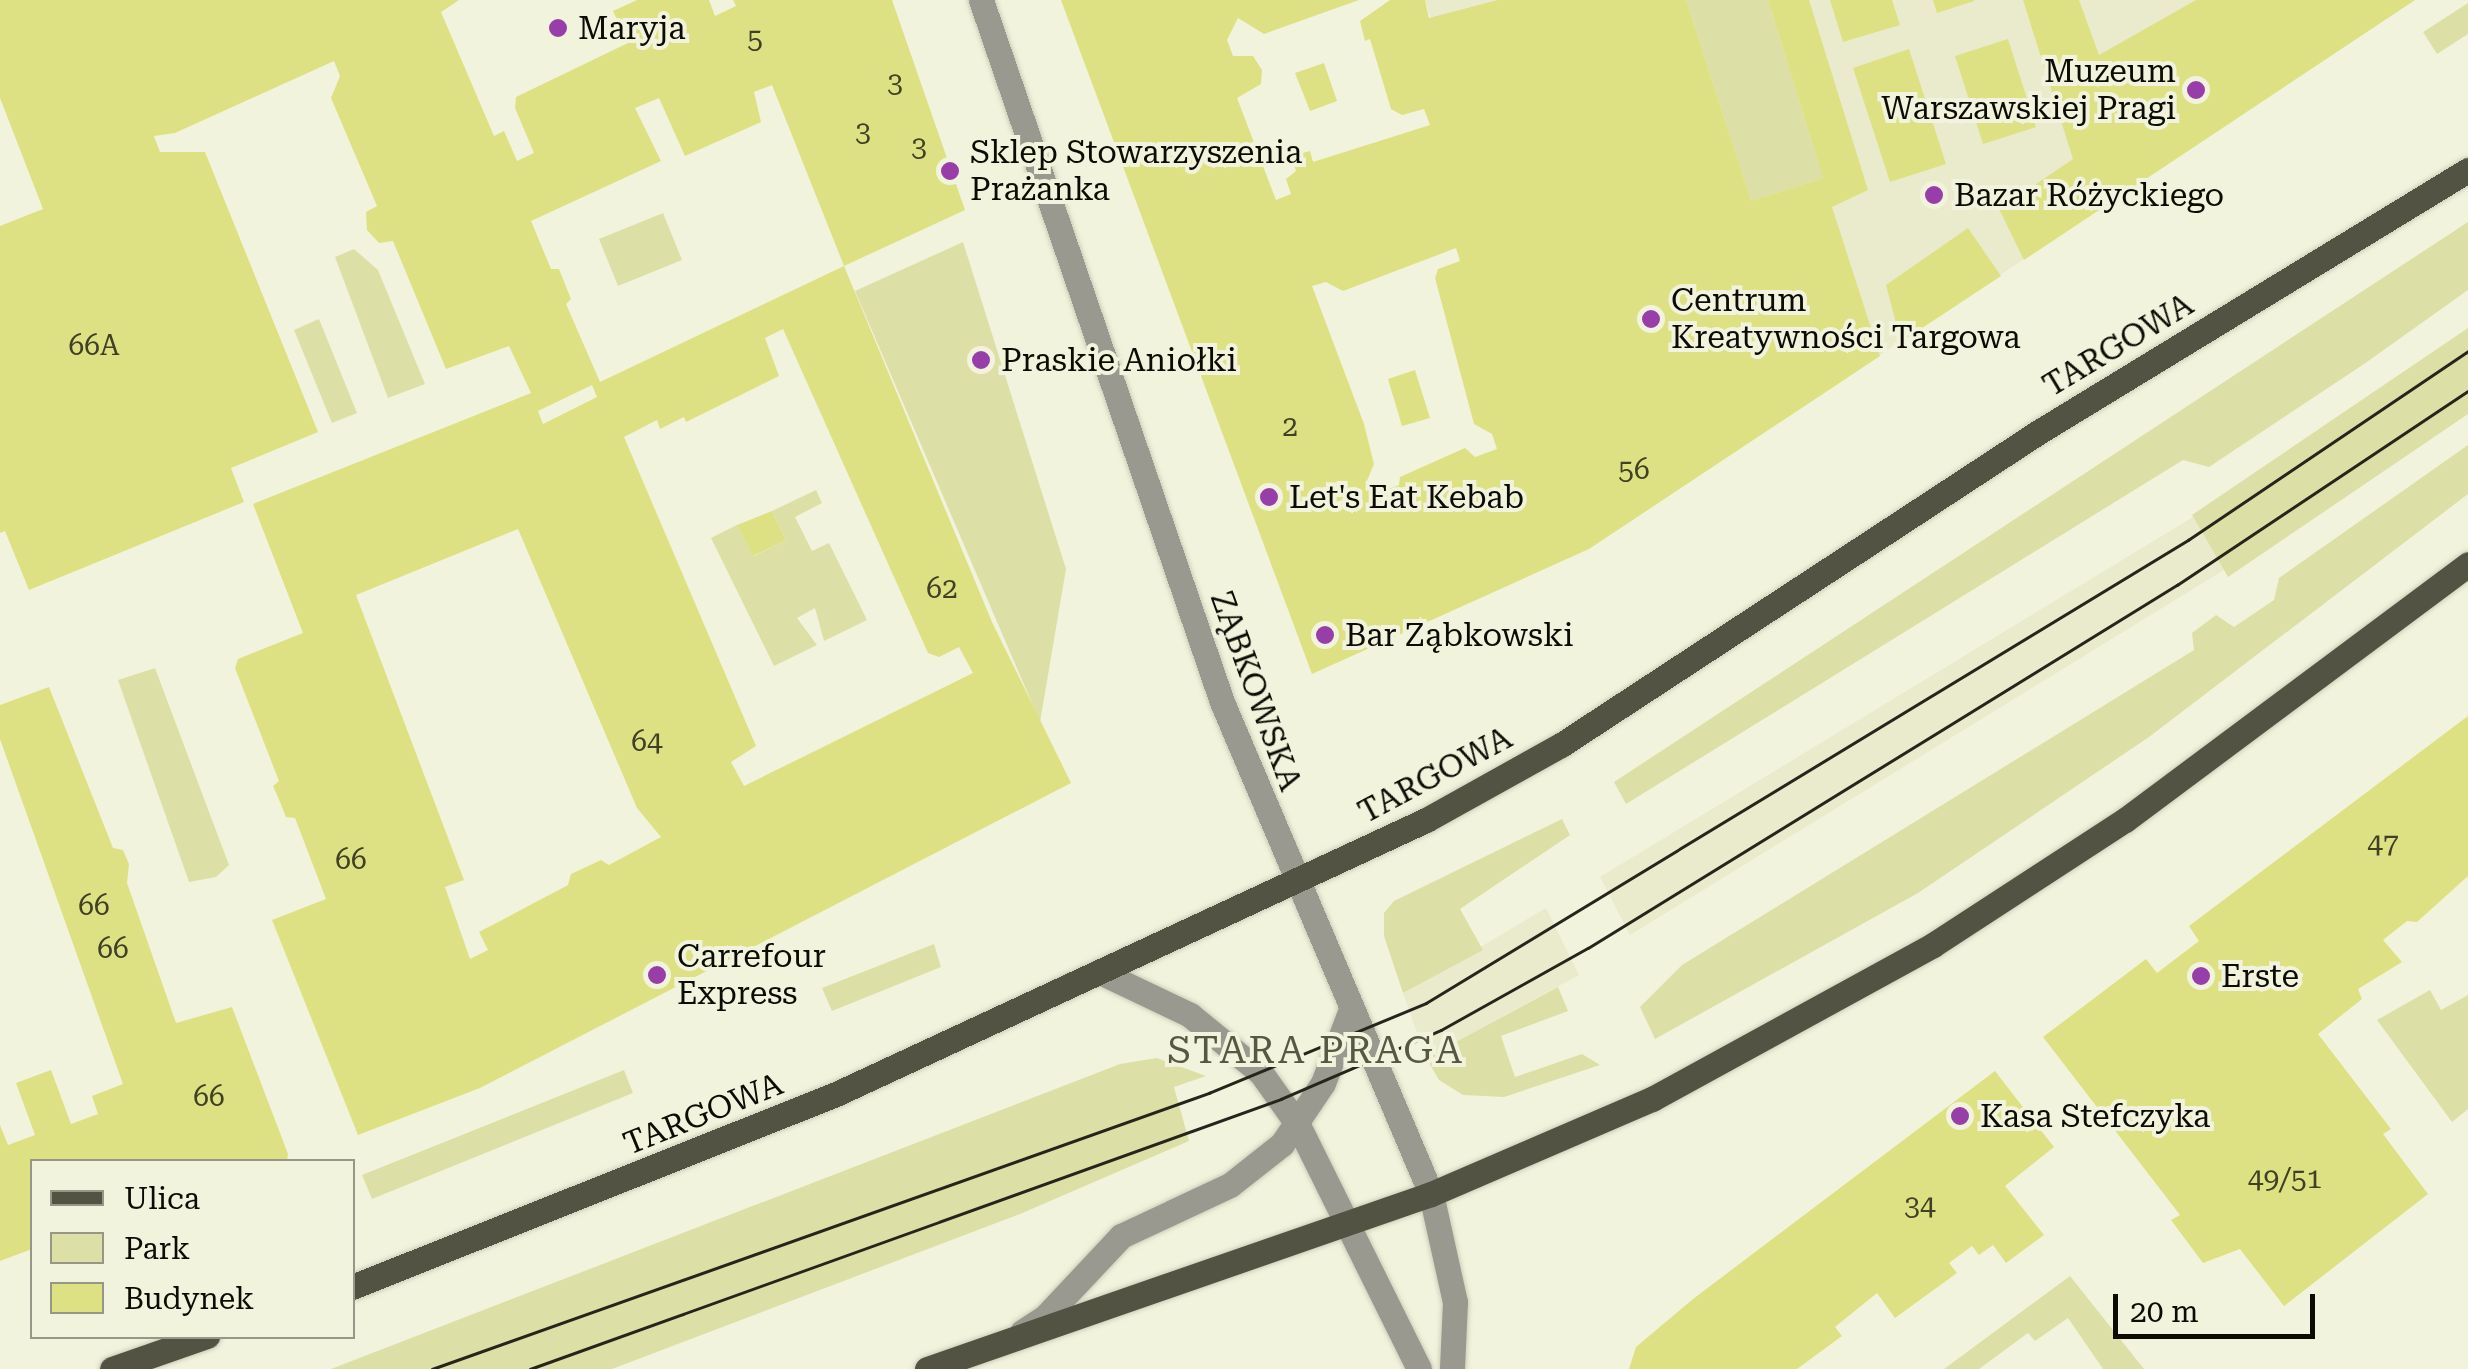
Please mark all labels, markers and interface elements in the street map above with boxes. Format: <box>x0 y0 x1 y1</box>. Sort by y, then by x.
place label: Maryja <box>578 9 686 47</box>
marker: Maryja <box>547 17 569 39</box>
house number: 5 <box>747 22 763 56</box>
place label: Muzeum Warszawskiej Pragi <box>1881 53 2176 128</box>
house number: 3 <box>887 66 903 100</box>
marker: Muzeum Warszawskiej Pragi <box>2185 79 2207 101</box>
house number: 3 <box>855 115 871 149</box>
house number: 3 <box>911 130 927 164</box>
place label: Sklep Stowarzyszenia Prażanka <box>970 134 1302 209</box>
marker: Sklep Stowarzyszenia Prażanka <box>939 160 961 182</box>
place label: Bazar Różyckiego <box>1954 176 2224 214</box>
marker: Bazar Różyckiego <box>1923 184 1945 206</box>
place label: Centrum Kreatywności Targowa <box>1671 282 2021 357</box>
street label: TARGOWA <box>2036 285 2200 405</box>
marker: Centrum Kreatywności Targowa <box>1640 308 1662 330</box>
house number: 66A <box>69 329 119 363</box>
place label: Praskie Aniołki <box>1001 341 1237 379</box>
marker: Praskie Aniołki <box>970 349 992 371</box>
house number: 2 <box>1282 410 1298 444</box>
house number: 56 <box>1618 453 1650 487</box>
place label: Let's Eat Kebab <box>1289 478 1524 516</box>
marker: Let's Eat Kebab <box>1258 486 1280 508</box>
house number: 62 <box>926 572 958 606</box>
street label: ZĄBKOWSKA <box>1202 586 1310 796</box>
place label: Bar Ząbkowski <box>1345 616 1573 654</box>
marker: Bar Ząbkowski <box>1314 624 1336 646</box>
street label: TARGOWA <box>1352 719 1518 831</box>
house number: 64 <box>631 725 663 759</box>
house number: 47 <box>2367 827 2399 861</box>
house number: 66 <box>335 843 367 877</box>
house number: 66 <box>78 889 110 923</box>
house number: 66 <box>97 932 129 966</box>
place label: Carrefour Express <box>677 938 826 1013</box>
place label: Erste <box>2221 957 2299 995</box>
marker: Carrefour Express <box>646 964 668 986</box>
marker: Erste <box>2190 965 2212 987</box>
district label: STARA PRAGA <box>1167 1028 1465 1074</box>
street label: TARGOWA <box>618 1065 788 1163</box>
house number: 66 <box>193 1080 225 1114</box>
place label: Kasa Stefczyka <box>1980 1097 2210 1135</box>
marker: Kasa Stefczyka <box>1949 1105 1971 1127</box>
legend <box>30 1159 355 1339</box>
house number: 49/51 <box>2248 1162 2322 1196</box>
text: Ulica <box>124 1181 200 1216</box>
house number: 34 <box>1904 1189 1936 1223</box>
text: Park <box>124 1231 190 1266</box>
scale bar <box>2118 1274 2320 1336</box>
text: Budynek <box>124 1281 254 1316</box>
text: 20 m <box>2130 1294 2199 1329</box>

